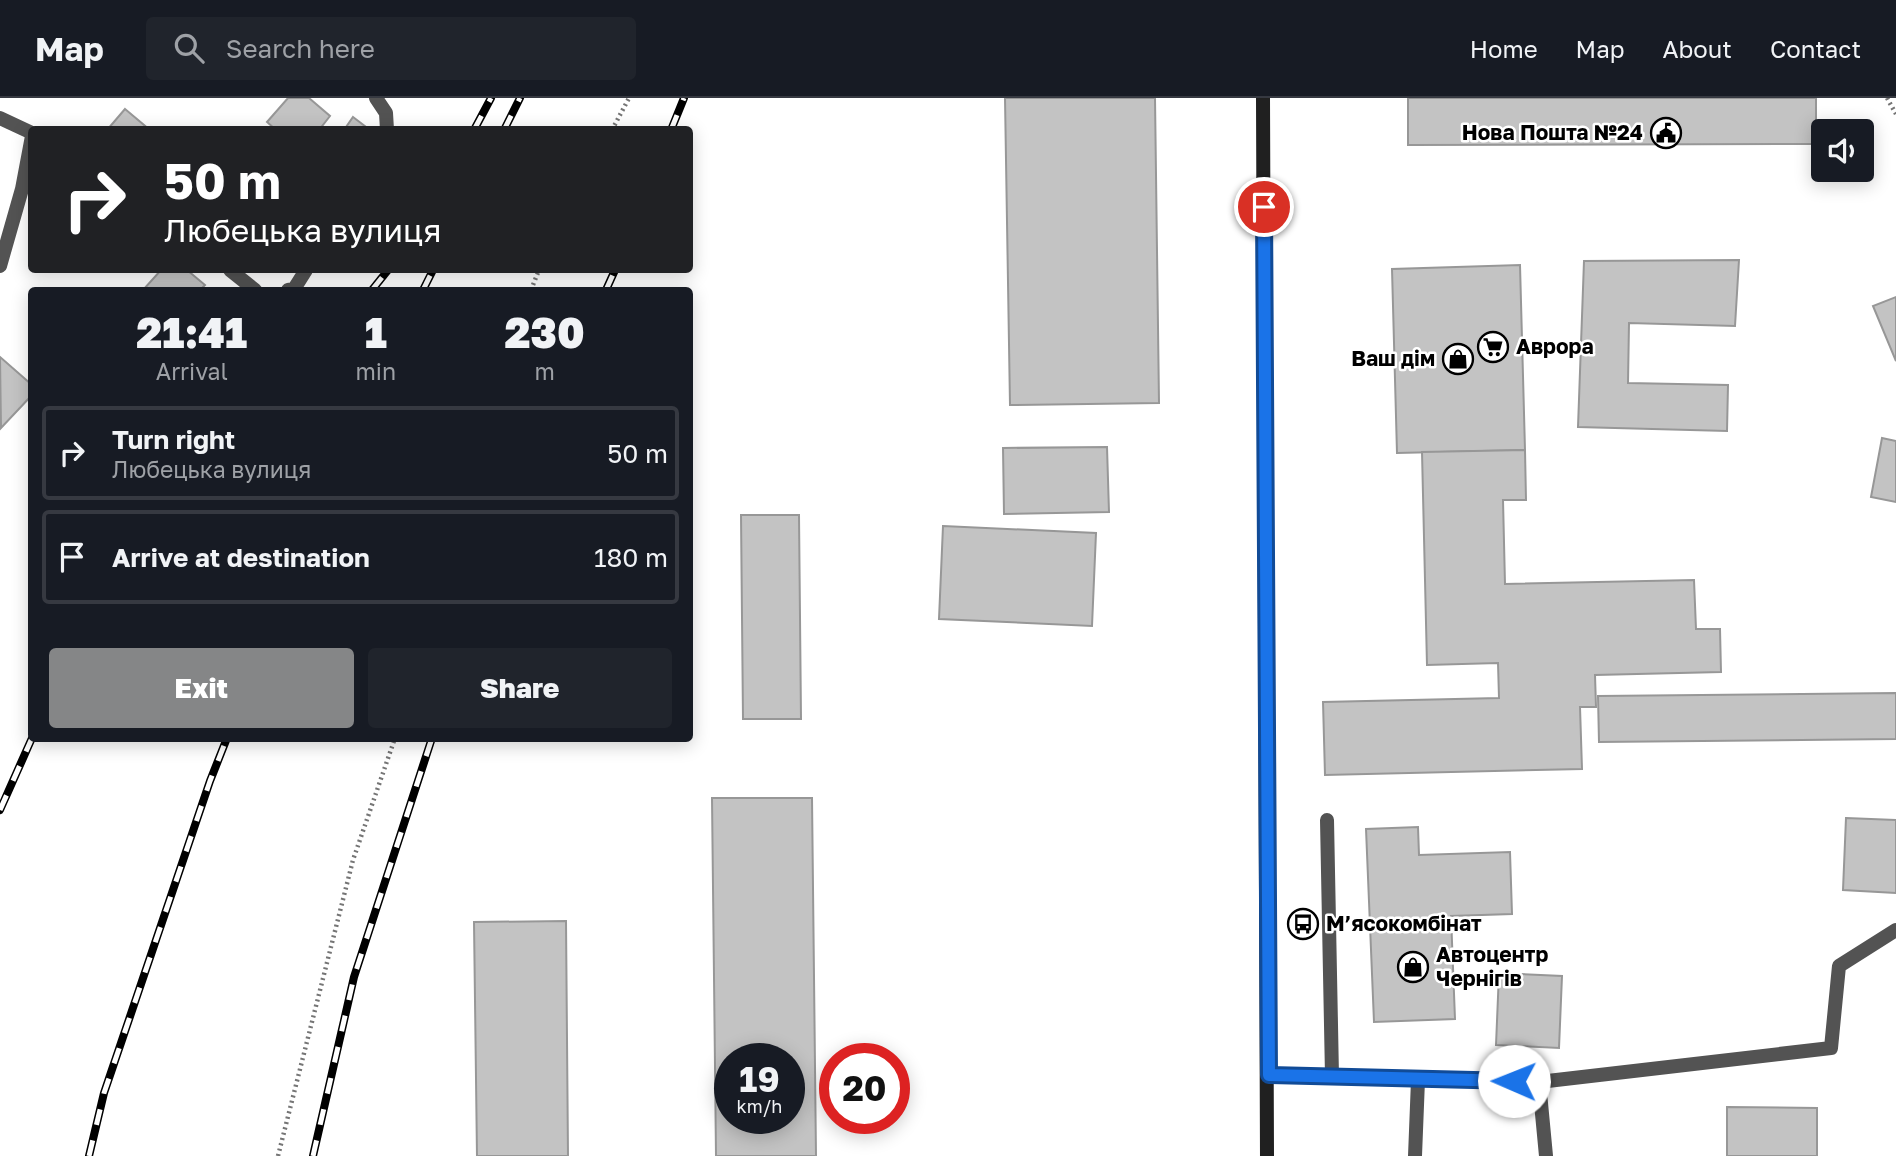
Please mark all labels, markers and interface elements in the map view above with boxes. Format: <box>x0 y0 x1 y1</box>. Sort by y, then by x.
search box <box>146 17 636 80</box>
text: Map <box>35 29 104 68</box>
icon: search <box>170 29 208 67</box>
text: Search here <box>226 33 375 64</box>
text: Home <box>1470 34 1538 63</box>
text: Map <box>1576 34 1625 63</box>
text: About <box>1663 34 1732 63</box>
text: Contact <box>1770 34 1861 63</box>
public building icon: Нова Пошта №24 <box>1649 116 1683 150</box>
place label: Нова Пошта №24 <box>1462 119 1643 145</box>
map controls <box>1811 119 1874 182</box>
button: sound <box>1811 119 1874 182</box>
text: 50 m <box>164 151 281 210</box>
icon: right <box>49 154 140 245</box>
pin <box>1234 177 1294 237</box>
icon: arrive <box>1245 188 1283 226</box>
text: Любецька вулиця <box>164 211 441 249</box>
text: 21:41 <box>136 307 247 357</box>
text: 1 <box>365 307 387 357</box>
text: 230 <box>504 307 585 357</box>
supermarket icon: Аврора <box>1476 330 1510 364</box>
place label: Аврора <box>1516 333 1594 359</box>
shop icon: Ваш дім <box>1441 342 1475 376</box>
place label: Ваш дім <box>1351 345 1435 371</box>
text: Arrival <box>156 357 228 385</box>
text: min <box>356 357 396 385</box>
text: m <box>534 357 555 385</box>
text: Turn right <box>112 424 235 455</box>
icon: right <box>53 434 91 472</box>
text: 50 m <box>607 438 668 469</box>
text: Любецька вулиця <box>112 455 311 483</box>
icon: arrive <box>53 538 91 576</box>
text: Arrive at destination <box>112 542 370 573</box>
text: 180 m <box>594 542 668 573</box>
button: Exit <box>49 648 354 728</box>
button: Share <box>368 648 672 728</box>
bus stop icon: М’ясокомбінат <box>1286 907 1320 941</box>
place label: М’ясокомбінат <box>1326 910 1482 936</box>
place label: Автоцентр Чернігів <box>1436 941 1548 991</box>
shop icon: Автоцентр Чернігів <box>1396 950 1430 984</box>
speed limit sign: 20 <box>819 1043 910 1134</box>
position arrow <box>1477 1044 1551 1118</box>
text: 19 <box>739 1058 780 1100</box>
text: km/h <box>737 1095 782 1117</box>

